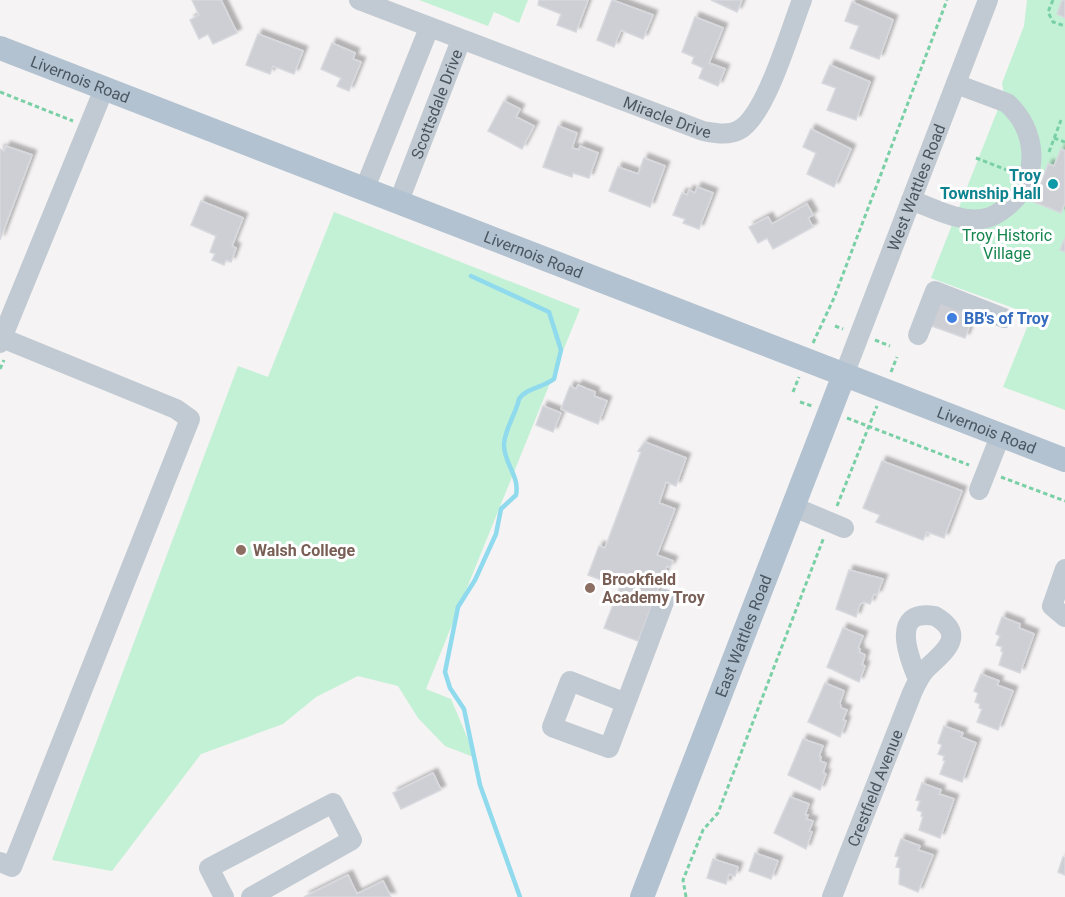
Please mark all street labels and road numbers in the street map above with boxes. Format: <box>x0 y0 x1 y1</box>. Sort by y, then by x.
street label: Scottsdale Drive <box>407 47 467 162</box>
street label: Livernois Road <box>28 52 132 107</box>
street label: Miracle Drive <box>621 93 712 142</box>
street label: West Wattles Road <box>884 121 949 254</box>
street label: Livernois Road <box>481 227 586 283</box>
street label: Livernois Road <box>934 402 1039 458</box>
street label: East Wattles Road <box>711 572 776 700</box>
street label: Crestfield Avenue <box>844 727 907 850</box>

